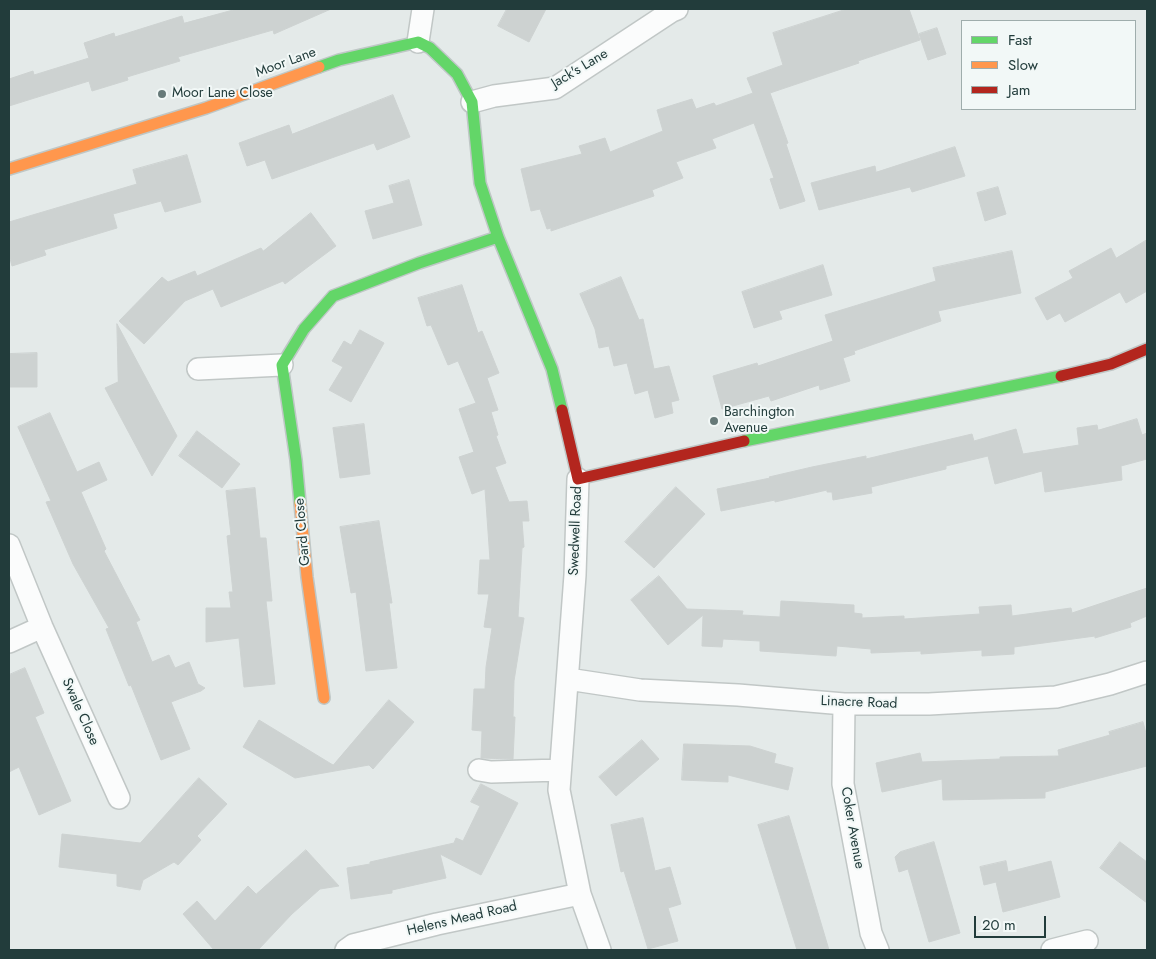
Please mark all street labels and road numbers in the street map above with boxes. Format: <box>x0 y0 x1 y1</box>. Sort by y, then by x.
street label: Moor Lane <box>253 44 319 82</box>
street label: Jack's Lane <box>549 46 611 92</box>
street label: Swedwell Road <box>566 486 586 576</box>
street label: Gard Close <box>292 497 314 567</box>
street label: Swale Close <box>58 676 102 748</box>
street label: Linacre Road <box>820 693 898 713</box>
street label: Coker Avenue <box>837 786 867 870</box>
street label: Helens Mead Road <box>405 898 519 940</box>

